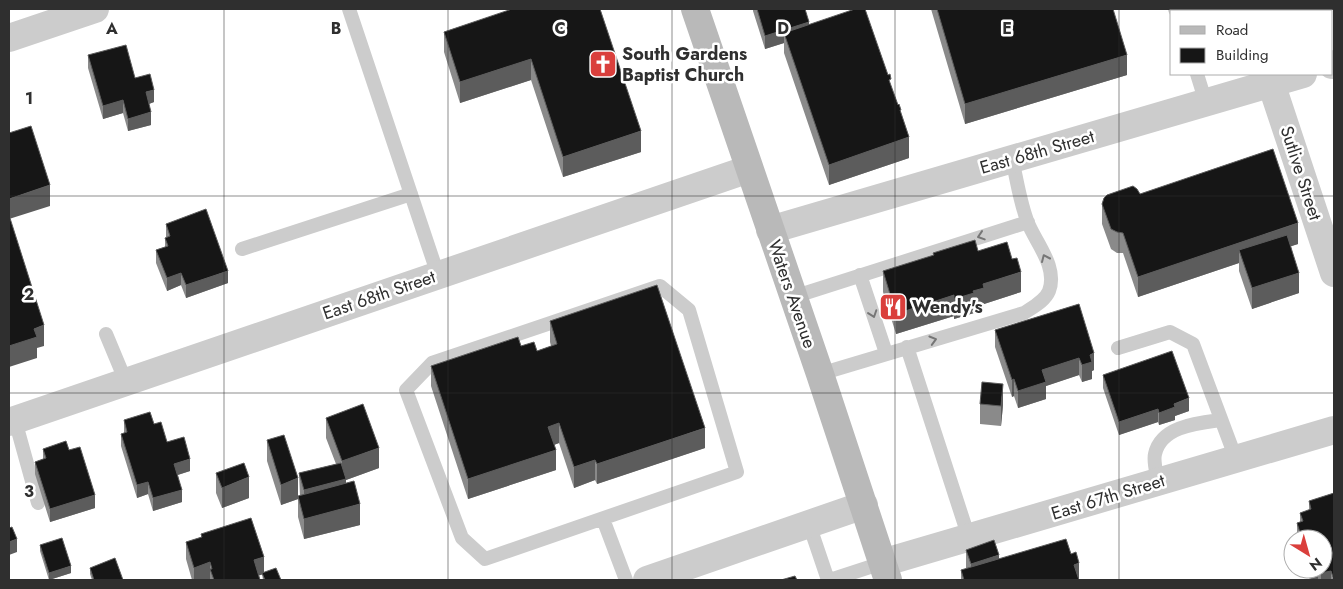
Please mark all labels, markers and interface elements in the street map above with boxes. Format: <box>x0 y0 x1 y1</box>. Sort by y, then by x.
legend <box>1170 10 1333 75</box>
text: A <box>105 17 118 40</box>
text: B <box>331 17 341 40</box>
text: C <box>554 17 566 40</box>
text: D <box>777 17 789 40</box>
text: E <box>1002 17 1012 40</box>
text: Road <box>1216 19 1248 41</box>
place label: South Gardens Baptist Church <box>622 41 747 88</box>
text: Building <box>1216 44 1268 66</box>
church icon: South Gardens Baptist Church <box>588 49 618 79</box>
text: 1 <box>25 87 33 110</box>
street label: East 68th Street <box>977 123 1098 181</box>
street label: Sutlive Street <box>1274 123 1329 224</box>
one-way arrow <box>977 231 986 241</box>
street label: Waters Avenue <box>761 236 823 352</box>
one-way arrow <box>1040 254 1051 263</box>
street label: East 68th Street <box>319 263 440 326</box>
text: 2 <box>24 283 34 306</box>
restaurant icon: Wendy's <box>878 292 908 322</box>
place label: Wendy's <box>912 294 983 320</box>
one-way arrow <box>867 309 877 318</box>
one-way arrow <box>929 335 937 345</box>
street label: East 67th Street <box>1048 467 1169 527</box>
text: 3 <box>24 480 34 503</box>
north arrow <box>1283 529 1333 579</box>
text: N <box>1305 553 1326 576</box>

